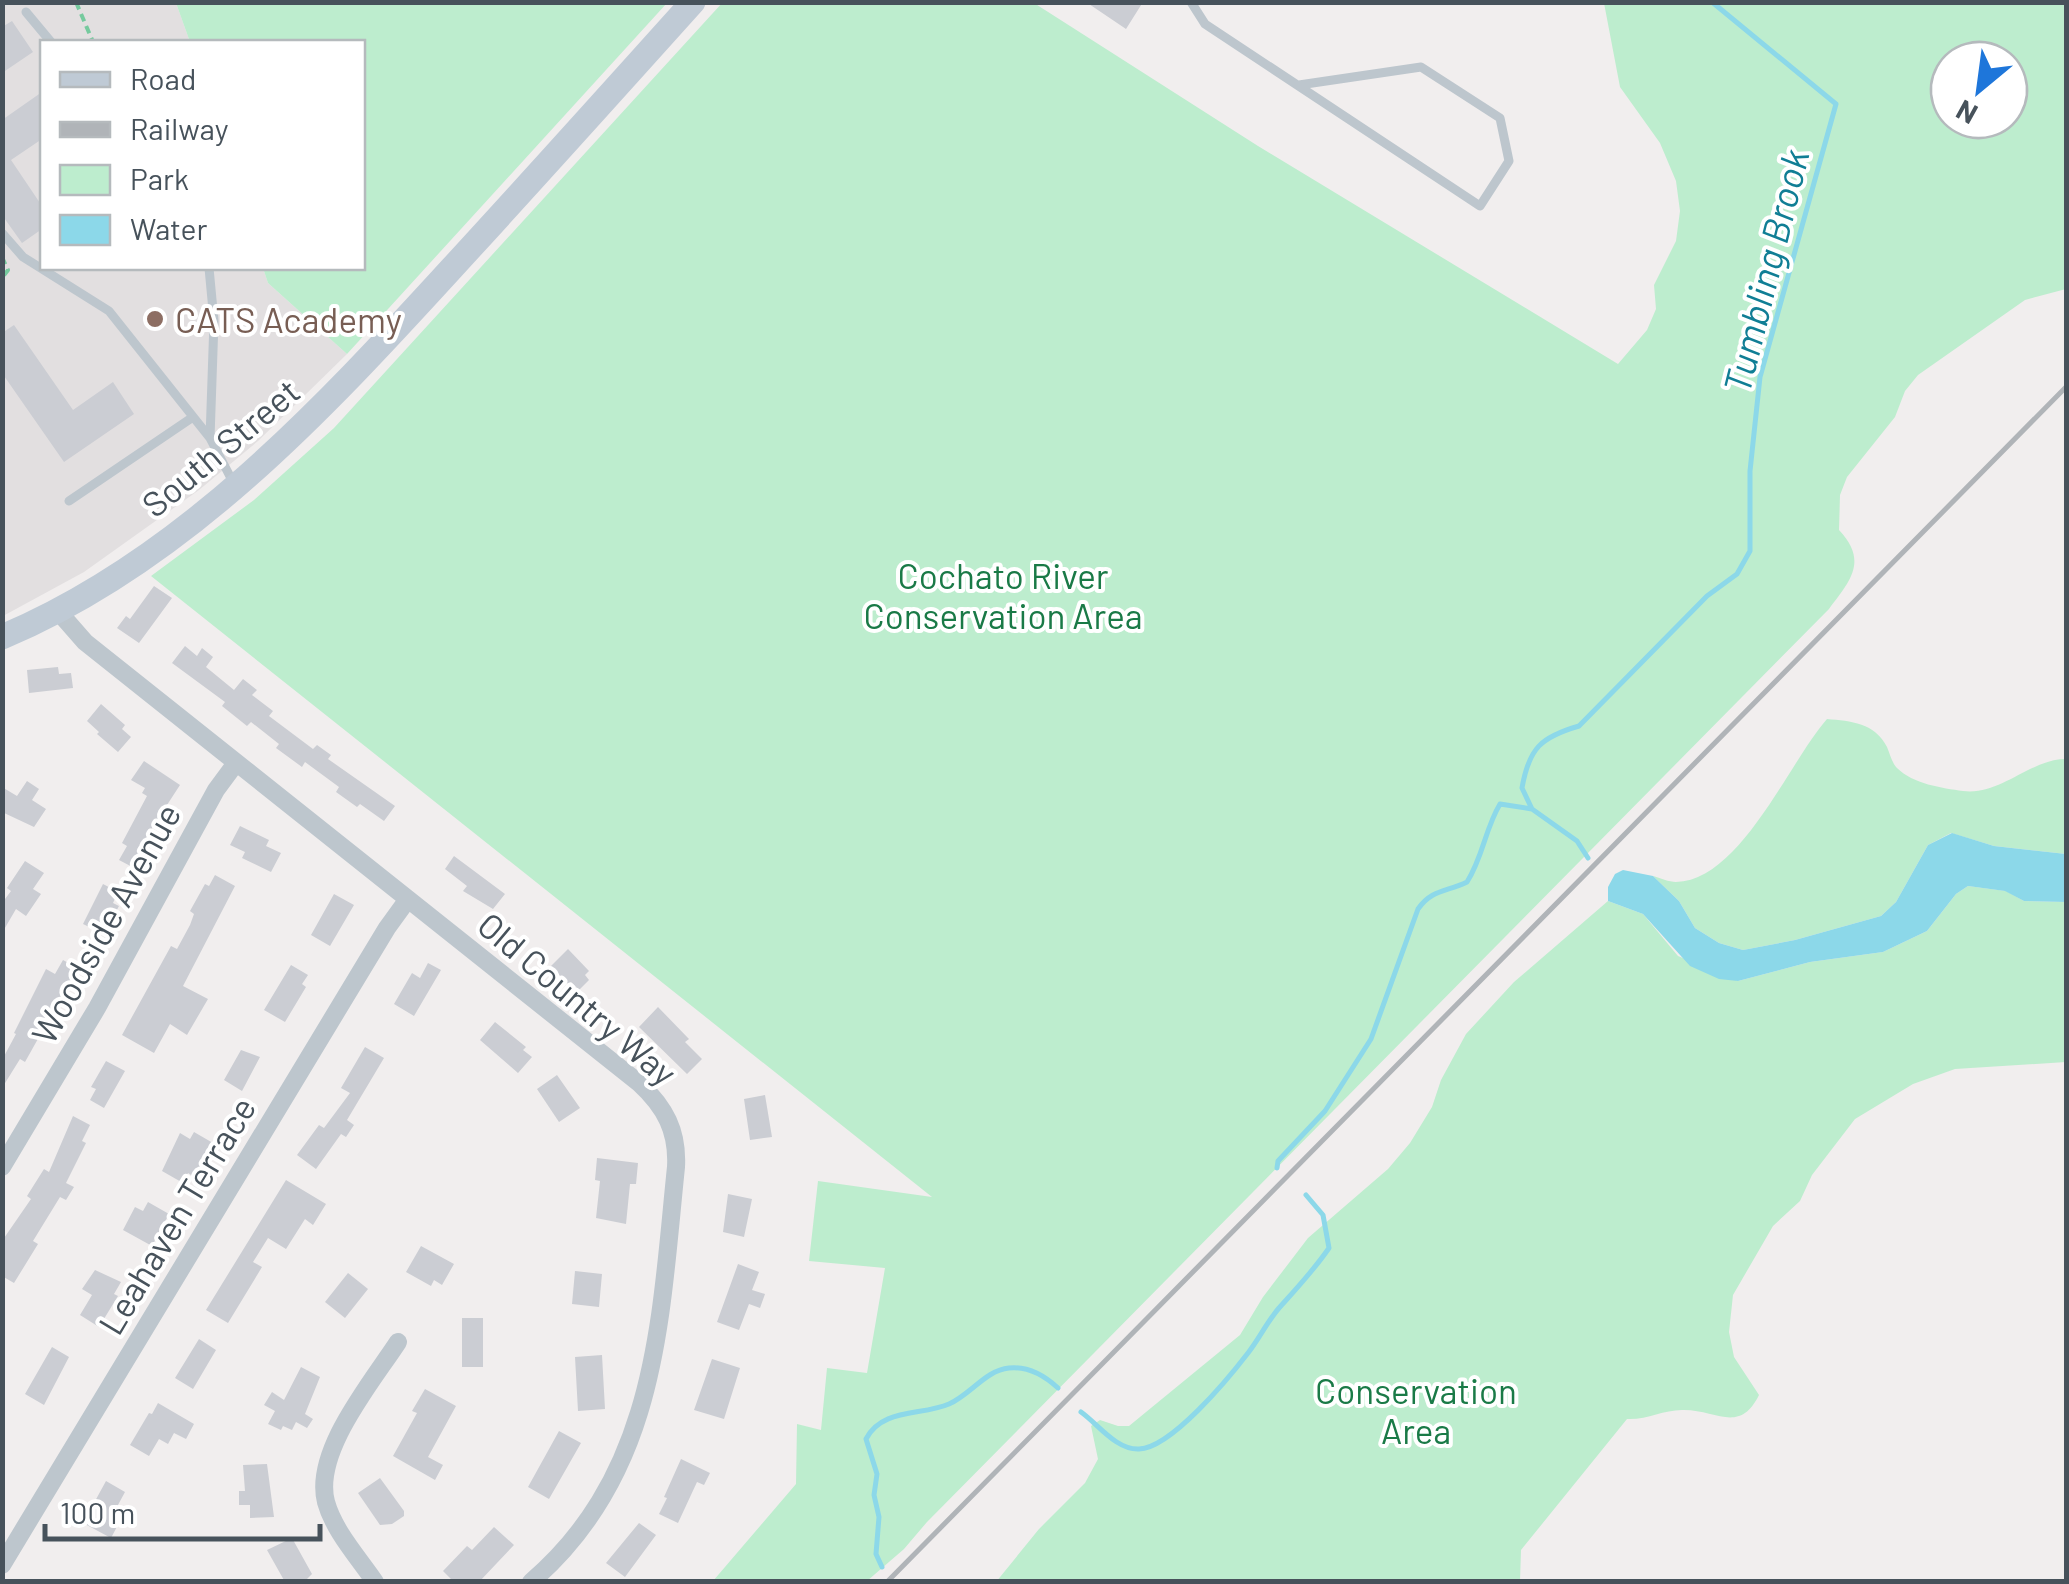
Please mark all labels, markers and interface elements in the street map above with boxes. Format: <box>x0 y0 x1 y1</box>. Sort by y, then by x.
legend <box>40 40 365 270</box>
north arrow <box>1929 40 2029 140</box>
text: Road <box>130 60 196 96</box>
text: N <box>1950 93 1983 132</box>
text: Railway <box>130 110 229 146</box>
water label: Tumbling Brook <box>1713 144 1818 398</box>
text: Park <box>130 160 189 196</box>
text: Water <box>130 210 208 246</box>
place label: CATS Academy <box>175 298 402 340</box>
marker: CATS Academy <box>144 308 166 330</box>
street label: South Street <box>133 369 307 525</box>
park label: Cochato River Conservation Area <box>863 554 1143 636</box>
street label: Woodside Avenue <box>22 796 188 1050</box>
street label: Old Country Way <box>470 903 686 1093</box>
street label: Leahaven Terrace <box>89 1089 263 1341</box>
park label: Conservation Area <box>1315 1369 1517 1451</box>
scale bar <box>45 1479 320 1541</box>
text: 100 m <box>60 1494 135 1530</box>

